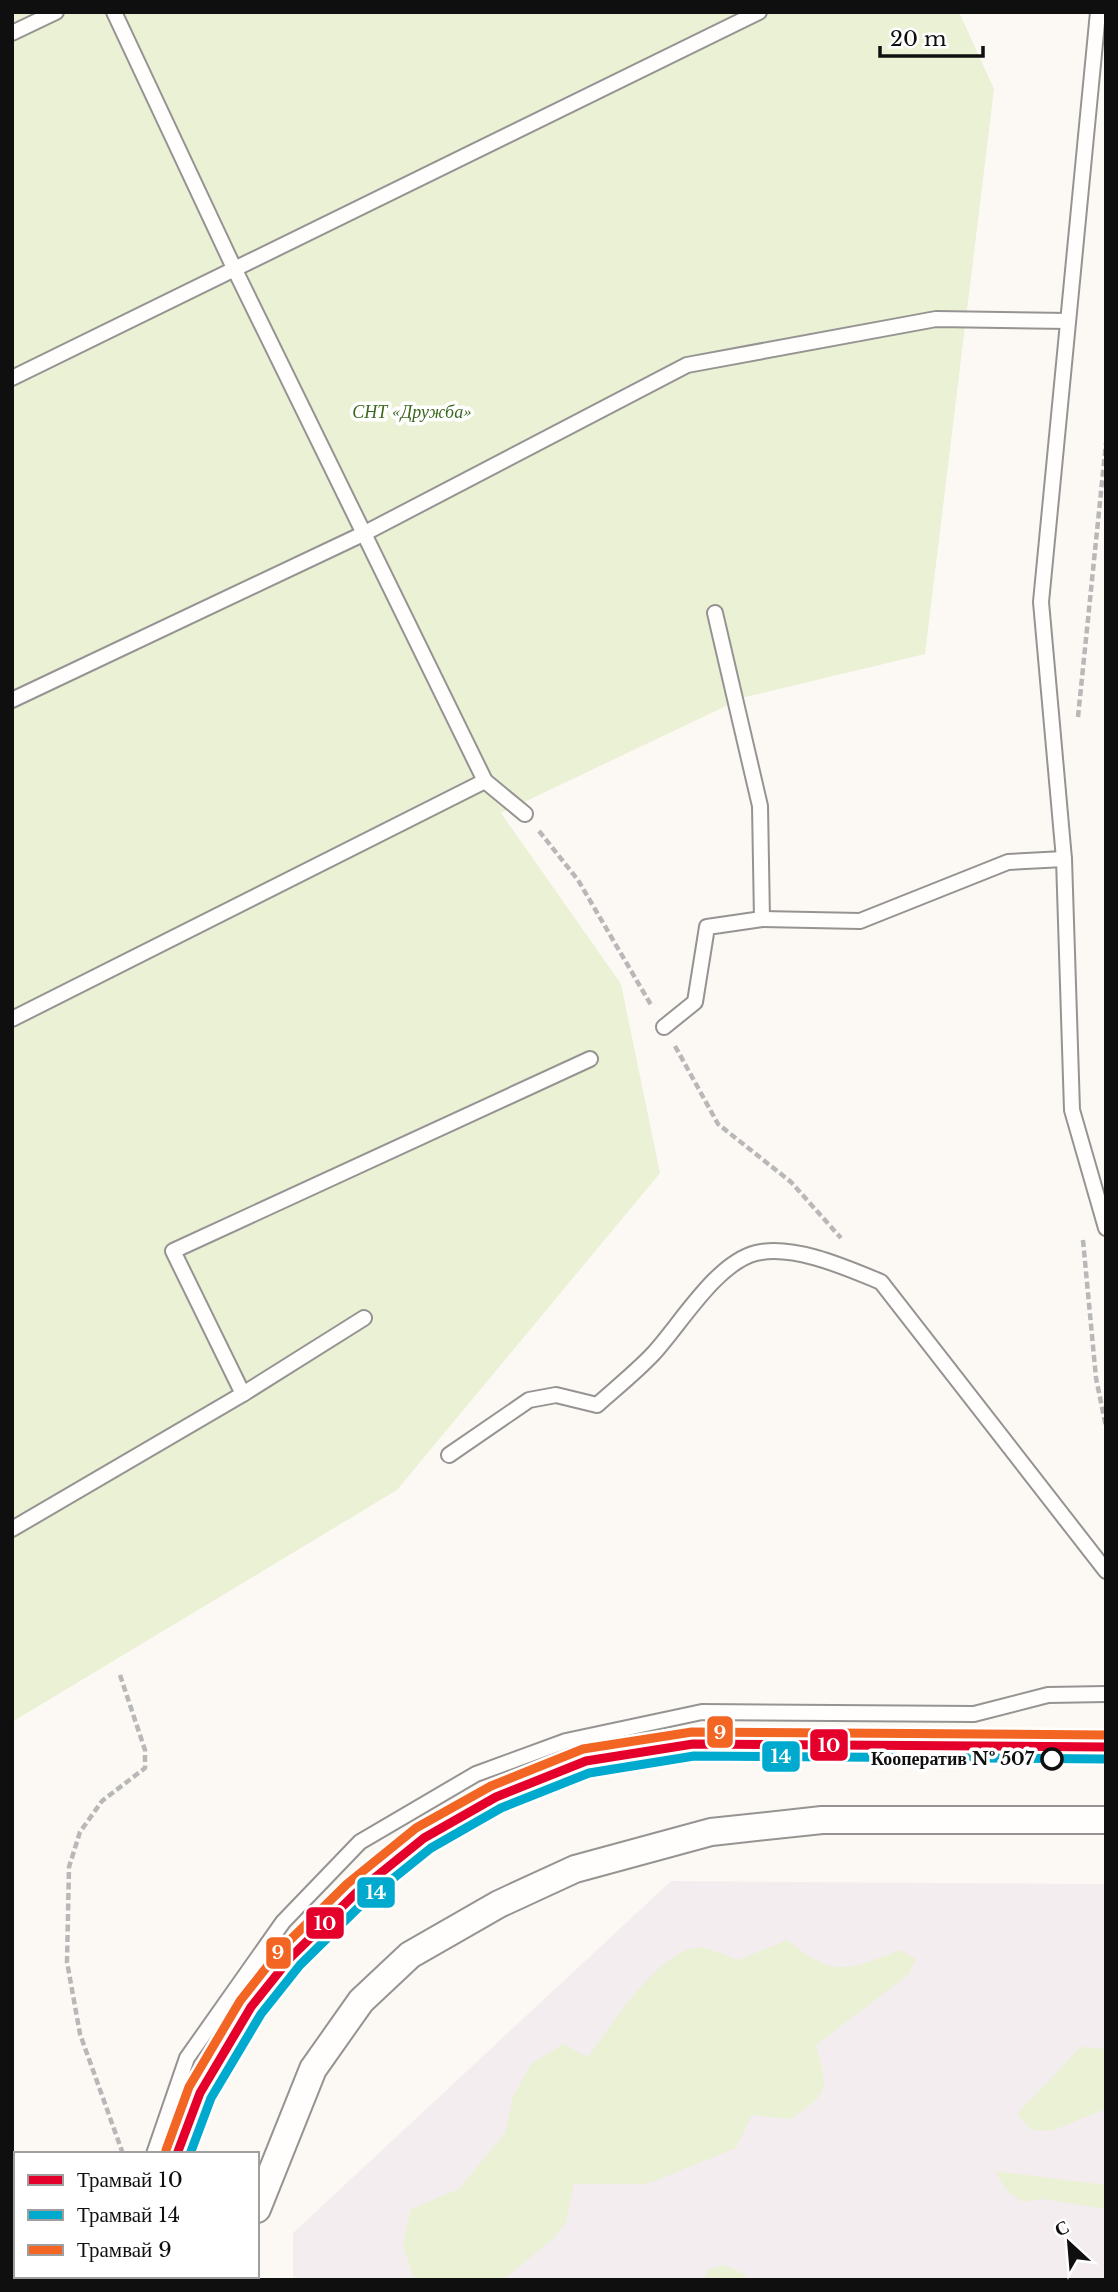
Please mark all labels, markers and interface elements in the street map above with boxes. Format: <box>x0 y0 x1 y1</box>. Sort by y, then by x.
scale bar <box>880 14 983 58</box>
text: 20 m <box>890 26 947 52</box>
park label: СНТ «Дружба» <box>352 401 472 423</box>
line badge: 9 <box>706 1715 734 1749</box>
text: 9 <box>714 1721 726 1744</box>
line badge: 10 <box>809 1728 849 1762</box>
text: 10 <box>818 1734 840 1757</box>
line badge: 14 <box>761 1740 801 1773</box>
text: 14 <box>771 1745 791 1768</box>
place label: Кооператив № 507 <box>871 1748 1035 1770</box>
marker: Кооператив № 507 <box>1041 1748 1063 1770</box>
line badge: 14 <box>356 1876 396 1909</box>
text: 14 <box>366 1881 386 1904</box>
line badge: 10 <box>305 1906 345 1940</box>
text: 10 <box>314 1912 336 1935</box>
line badge: 9 <box>265 1936 292 1970</box>
text: 9 <box>272 1941 284 1964</box>
legend <box>14 2152 259 2278</box>
text: Трамвай 10 <box>77 2167 183 2193</box>
text: Трамвай 14 <box>77 2202 180 2228</box>
north arrow <box>1034 2208 1104 2278</box>
text: С <box>1051 2215 1073 2242</box>
text: Трамвай 9 <box>77 2237 172 2263</box>

